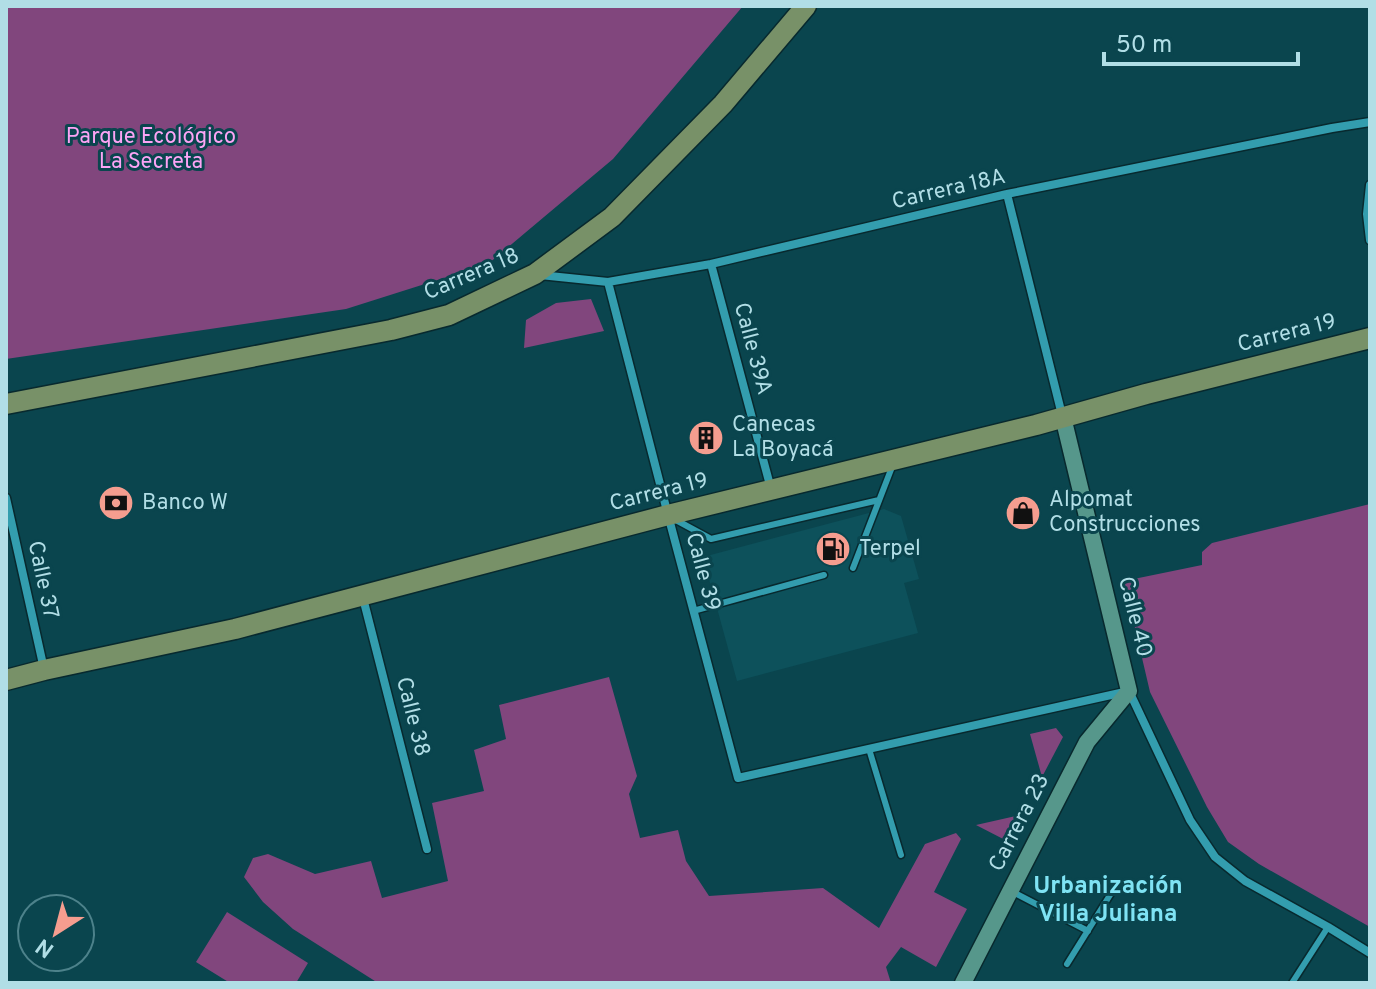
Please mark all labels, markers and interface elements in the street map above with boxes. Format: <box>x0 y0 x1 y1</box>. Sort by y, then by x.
scale bar <box>1104 16 1298 66</box>
text: 50 m <box>1116 31 1172 61</box>
park label: Parque Ecológico La Secreta <box>66 124 236 176</box>
street label: Carrera 18A <box>890 164 1008 216</box>
street label: Carrera 18 <box>420 243 524 307</box>
street label: Calle 39A <box>727 300 777 398</box>
street label: Carrera 19 <box>1235 309 1339 359</box>
place label: Canecas La Boyacá <box>732 412 834 464</box>
building icon: Canecas La Boyacá <box>687 419 725 457</box>
street label: Carrera 19 <box>607 468 711 518</box>
bank icon: Banco W <box>97 484 135 522</box>
place label: Alpomat Construcciones <box>1049 487 1201 539</box>
place label: Banco W <box>142 490 228 517</box>
shop icon: Alpomat Construcciones <box>1004 494 1042 532</box>
street label: Calle 39 <box>679 530 725 614</box>
fuel station icon: Terpel <box>814 530 852 568</box>
place label: Terpel <box>859 536 921 563</box>
street label: Calle 37 <box>21 539 63 621</box>
street label: Calle 40 <box>1111 574 1157 660</box>
street label: Calle 38 <box>389 674 435 760</box>
street label: Carrera 23 <box>984 770 1056 876</box>
district label: Urbanización Villa Juliana <box>1033 872 1183 930</box>
north arrow <box>16 893 96 973</box>
text: N <box>31 932 60 963</box>

